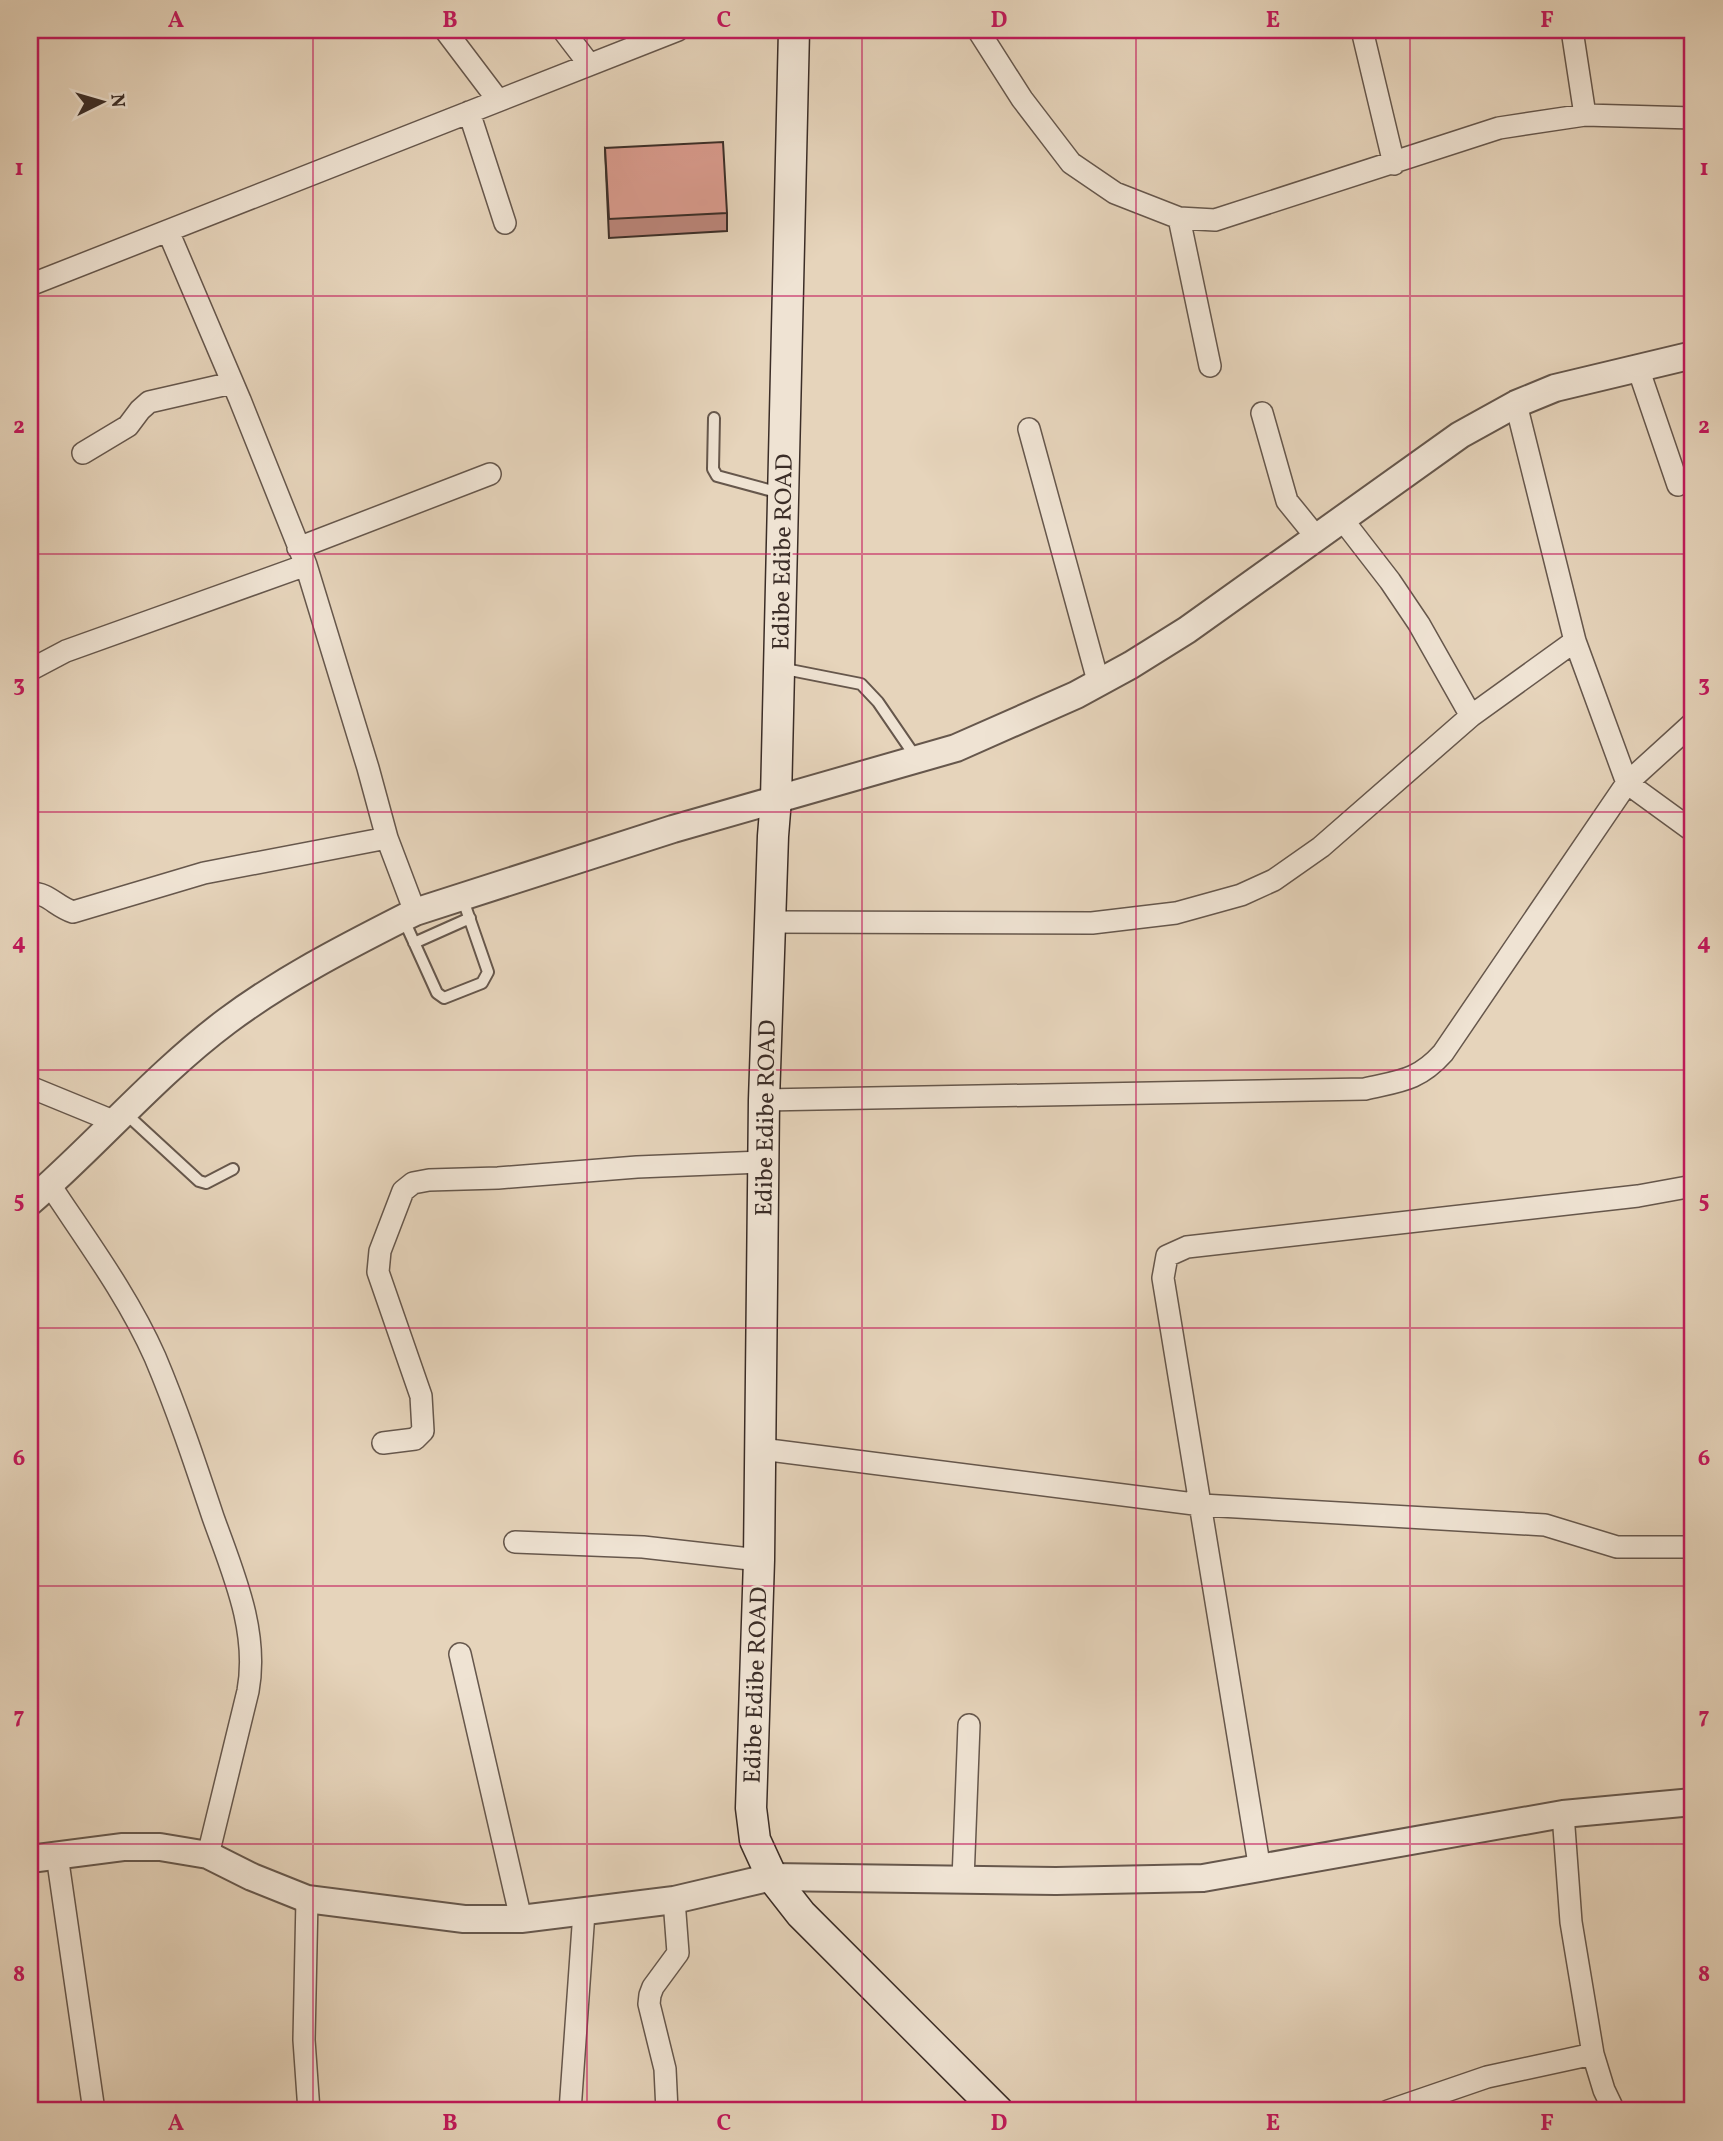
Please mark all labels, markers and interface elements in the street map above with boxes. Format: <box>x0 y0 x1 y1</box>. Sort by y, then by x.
text: A <box>168 5 184 37</box>
text: B <box>442 5 458 37</box>
text: C <box>717 5 731 37</box>
text: D <box>991 5 1008 37</box>
text: E <box>1266 5 1280 37</box>
text: F <box>1540 5 1554 37</box>
north arrow <box>66 66 136 136</box>
text: N <box>103 93 131 109</box>
text: 1 <box>14 153 24 185</box>
text: 1 <box>1699 153 1709 185</box>
text: 2 <box>13 411 25 443</box>
text: 2 <box>1698 411 1710 443</box>
street label: Edibe Edibe ROAD <box>765 453 803 651</box>
text: 3 <box>13 669 25 701</box>
text: 3 <box>1698 669 1710 701</box>
text: 4 <box>12 927 26 959</box>
text: 4 <box>1697 927 1711 959</box>
street label: Edibe Edibe ROAD <box>748 1019 786 1217</box>
text: 5 <box>13 1185 25 1217</box>
text: 5 <box>1698 1185 1710 1217</box>
text: 6 <box>13 1443 25 1475</box>
text: 6 <box>1698 1443 1710 1475</box>
street label: Edibe Edibe ROAD <box>737 1586 777 1784</box>
text: 7 <box>14 1701 25 1733</box>
text: 7 <box>1699 1701 1710 1733</box>
text: 8 <box>13 1959 25 1991</box>
text: 8 <box>1698 1959 1710 1991</box>
text: A <box>168 2108 184 2140</box>
text: B <box>442 2108 458 2140</box>
text: C <box>717 2108 731 2140</box>
text: D <box>991 2108 1008 2140</box>
text: E <box>1266 2108 1280 2140</box>
text: F <box>1540 2108 1554 2140</box>

